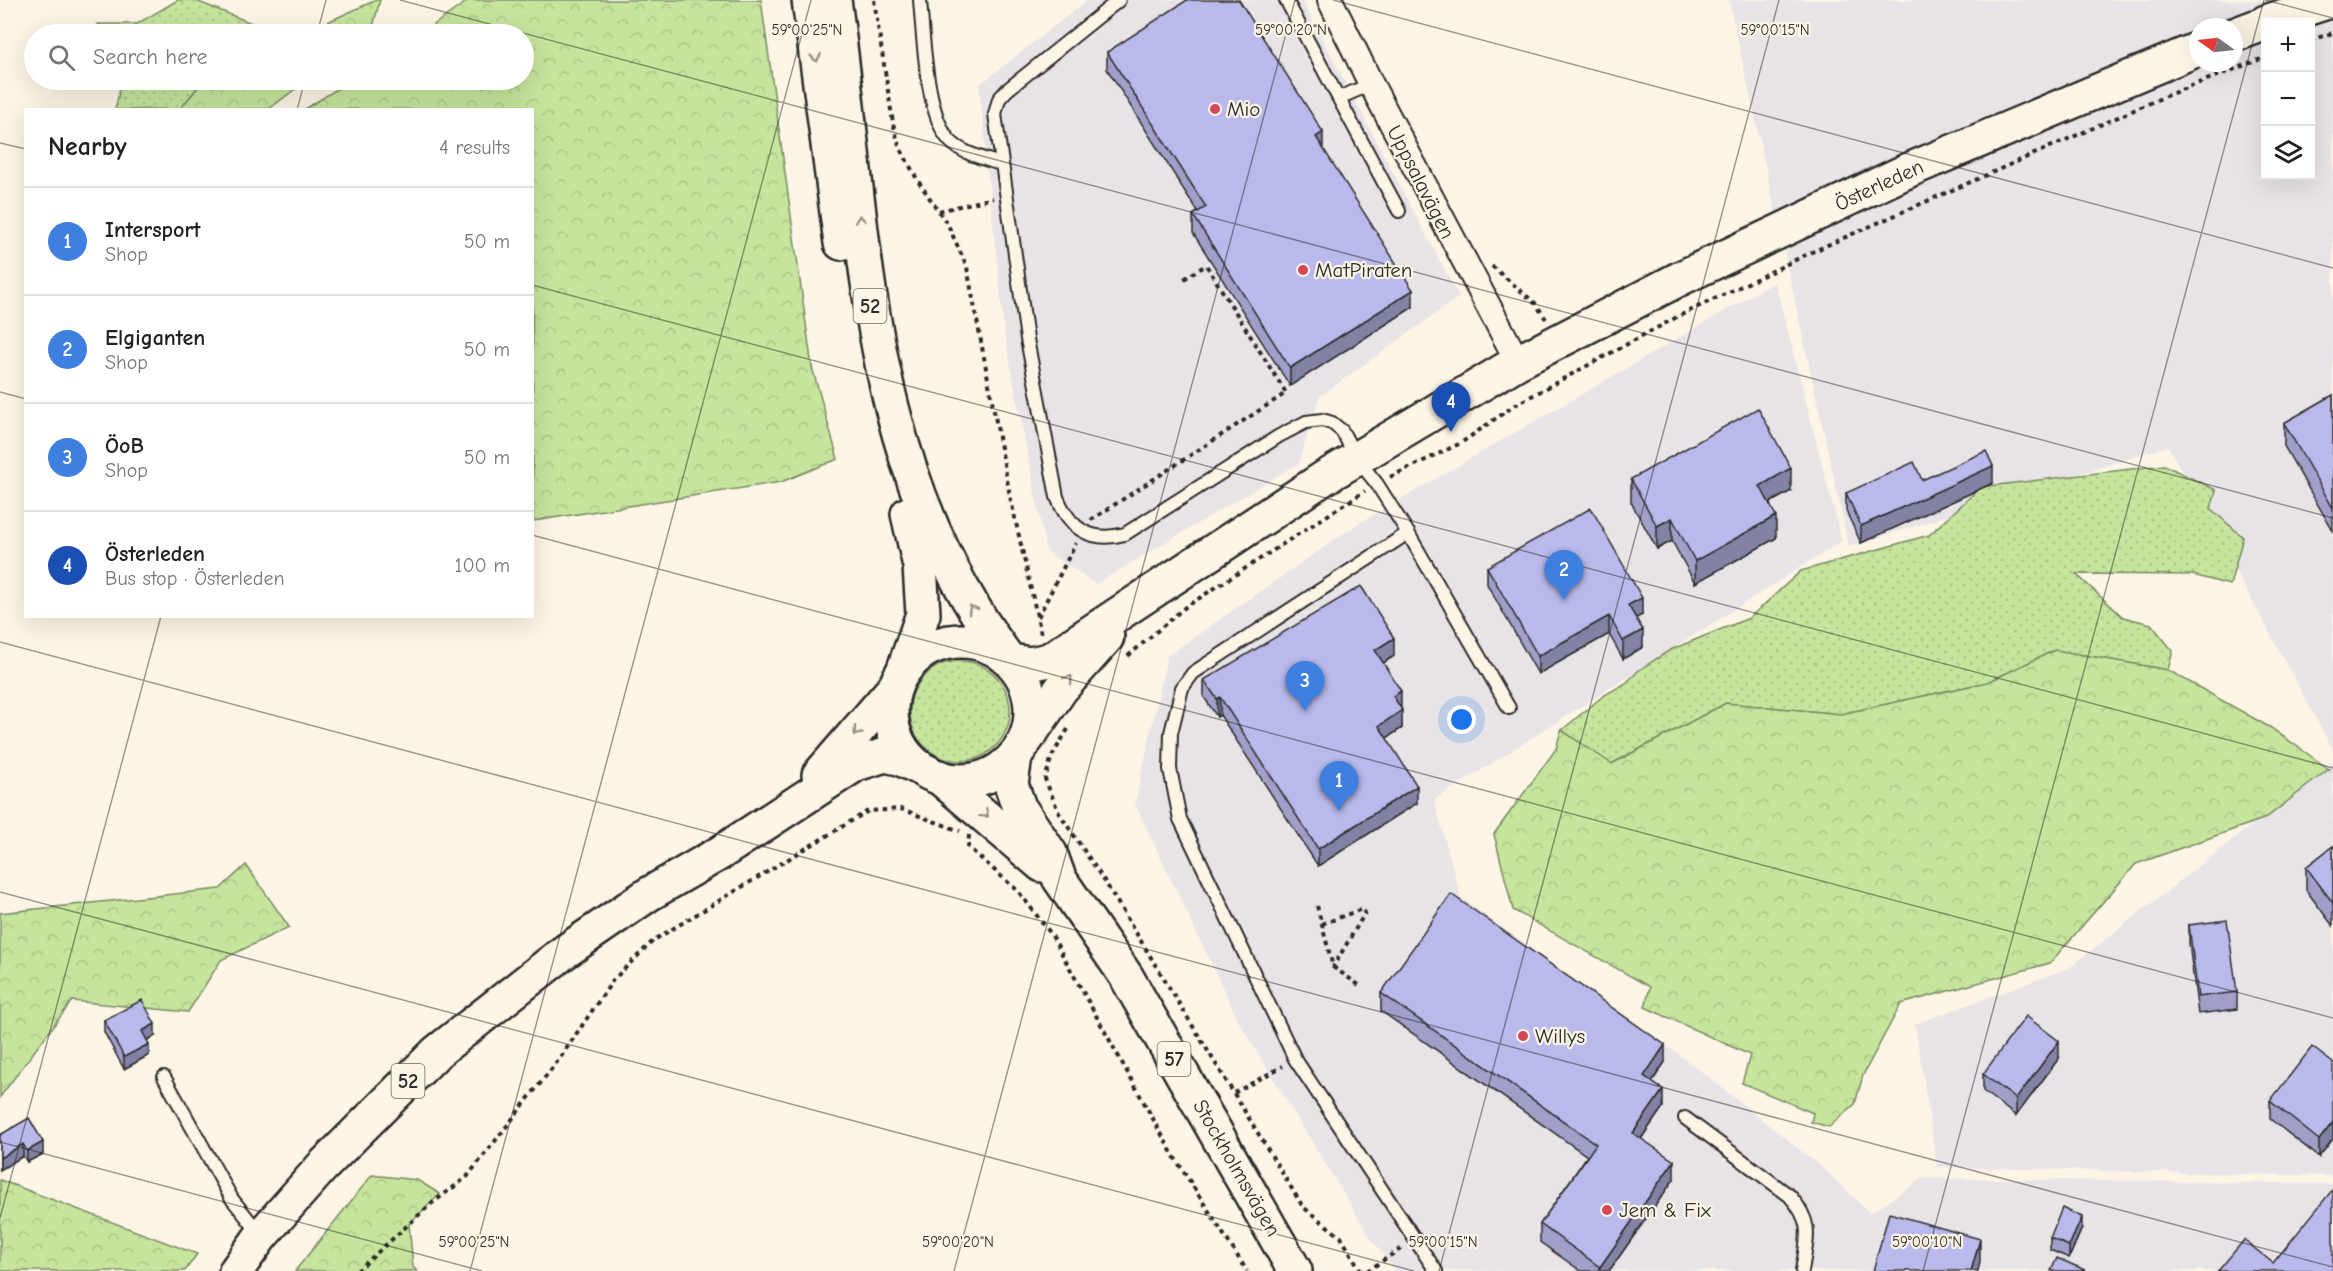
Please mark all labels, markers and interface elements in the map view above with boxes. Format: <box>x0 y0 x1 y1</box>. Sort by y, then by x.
north arrow <box>2189 18 2243 72</box>
map controls <box>2261 18 2315 180</box>
button: + <box>2261 18 2315 72</box>
text: 59°00'25"N <box>772 21 842 39</box>
text: 59°00'20"N <box>1255 21 1327 39</box>
text: 59°00'15"N <box>1740 21 1810 39</box>
search box <box>24 24 534 90</box>
icon: search <box>45 41 78 74</box>
text: Search here <box>93 44 208 70</box>
one-way arrow <box>809 53 822 63</box>
button: − <box>2261 72 2315 126</box>
place label: Mio <box>1227 97 1260 121</box>
marker: Mio <box>1208 102 1222 116</box>
street label: Uppsalavägen <box>1382 121 1460 243</box>
button: layers <box>2261 126 2315 180</box>
text: Nearby <box>48 132 127 162</box>
text: 4 results <box>439 136 510 159</box>
street label: Österleden <box>1831 154 1927 216</box>
one-way arrow <box>854 214 866 224</box>
text: Intersport <box>105 217 200 243</box>
text: 1 <box>64 230 71 253</box>
text: 50 m <box>464 230 510 253</box>
text: Shop <box>105 243 148 266</box>
place label: MatPiraten <box>1315 258 1412 282</box>
marker: MatPiraten <box>1296 263 1310 277</box>
road number: 52 <box>854 289 886 323</box>
text: Elgiganten <box>105 325 205 351</box>
text: 2 <box>63 338 72 361</box>
text: 50 m <box>464 338 510 361</box>
text: Shop <box>105 351 148 374</box>
pin: 4 <box>1432 382 1470 432</box>
text: ÖoB <box>105 433 144 459</box>
text: 3 <box>63 446 72 469</box>
text: 50 m <box>464 446 510 469</box>
text: Shop <box>105 459 148 482</box>
text: Österleden <box>105 541 205 567</box>
pin: 2 <box>1544 550 1584 600</box>
text: 4 <box>63 554 72 577</box>
text: 100 m <box>455 554 510 577</box>
text: Bus stop · Österleden <box>105 567 285 590</box>
one-way arrow <box>968 604 979 615</box>
pin: 3 <box>1286 662 1324 711</box>
one-way arrow <box>1062 675 1073 686</box>
your location <box>1447 705 1476 734</box>
one-way arrow <box>853 725 864 736</box>
pin: 1 <box>1320 762 1358 811</box>
one-way arrow <box>978 806 989 817</box>
place label: Willys <box>1535 1024 1585 1048</box>
marker: Willys <box>1516 1029 1530 1043</box>
road number: 57 <box>1158 1042 1190 1076</box>
road number: 52 <box>392 1064 424 1098</box>
street label: Stockholmsvägen <box>1188 1095 1286 1241</box>
place label: Jem & Fix <box>1619 1198 1711 1222</box>
marker: Jem & Fix <box>1600 1203 1614 1217</box>
text: 59°00'25"N <box>439 1233 509 1251</box>
text: 59°00'20"N <box>922 1233 994 1251</box>
text: 59°00'15"N <box>1408 1233 1478 1251</box>
text: 59°00'10"N <box>1892 1233 1962 1251</box>

